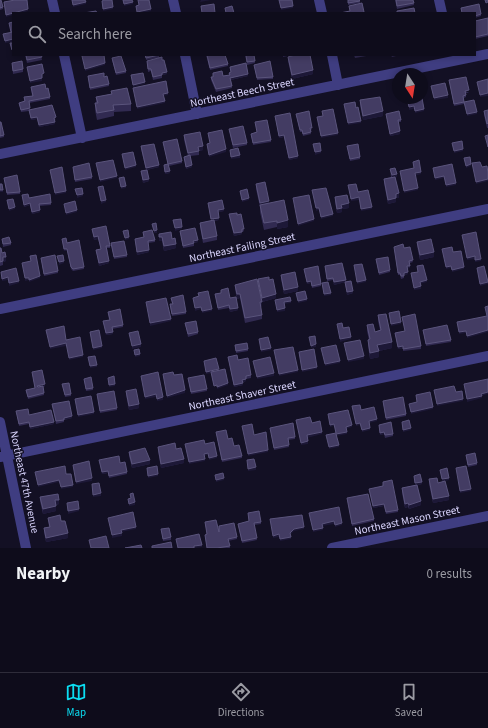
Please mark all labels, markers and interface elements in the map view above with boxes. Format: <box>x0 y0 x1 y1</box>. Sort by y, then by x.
search box <box>12 12 476 56</box>
icon: search <box>26 23 48 45</box>
text: Search here <box>58 24 132 45</box>
north arrow <box>392 68 428 104</box>
street label: Northeast Beech Street <box>189 74 296 111</box>
street label: Northeast Failing Street <box>188 229 297 266</box>
street label: Northeast Shaver Street <box>187 377 297 414</box>
street label: Northeast 47th Avenue <box>6 429 43 535</box>
street label: Northeast Mason Street <box>353 502 462 539</box>
text: Nearby <box>16 562 70 586</box>
text: 0 results <box>427 565 472 583</box>
tab: Map <box>65 681 87 720</box>
tab: Directions <box>218 681 264 720</box>
tab: Saved <box>395 681 423 720</box>

